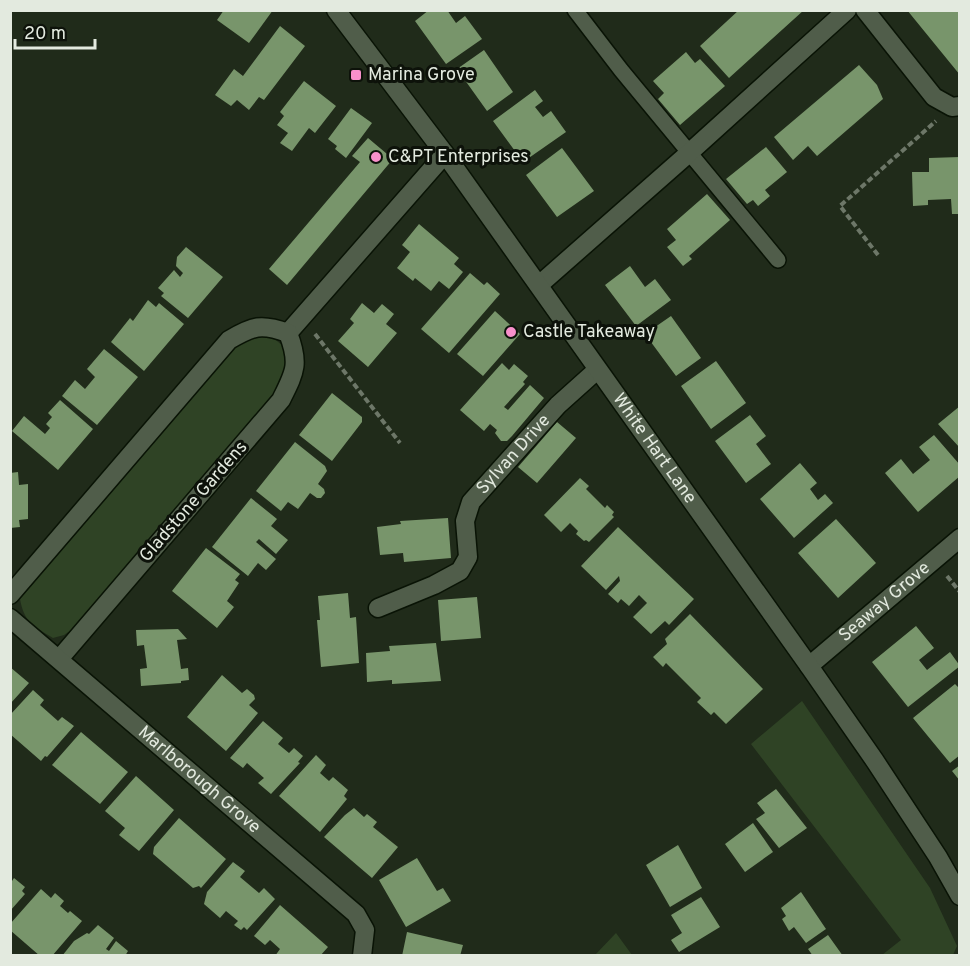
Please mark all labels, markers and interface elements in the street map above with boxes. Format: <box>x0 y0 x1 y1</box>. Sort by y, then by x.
scale bar <box>15 12 94 50</box>
text: 20 m <box>24 23 66 46</box>
place label: Marina Grove <box>368 64 475 87</box>
marker: Marina Grove <box>349 68 363 82</box>
place label: C&PT Enterprises <box>388 146 529 169</box>
marker: C&PT Enterprises <box>369 150 383 164</box>
place label: Castle Takeaway <box>523 321 655 344</box>
marker: Castle Takeaway <box>504 325 518 339</box>
street label: White Hart Lane <box>607 389 702 508</box>
street label: Sylvan Drive <box>472 410 556 500</box>
street label: Gladstone Gardens <box>135 437 253 567</box>
street label: Seaway Grove <box>834 557 935 647</box>
street label: Marlborough Grove <box>133 721 265 839</box>

